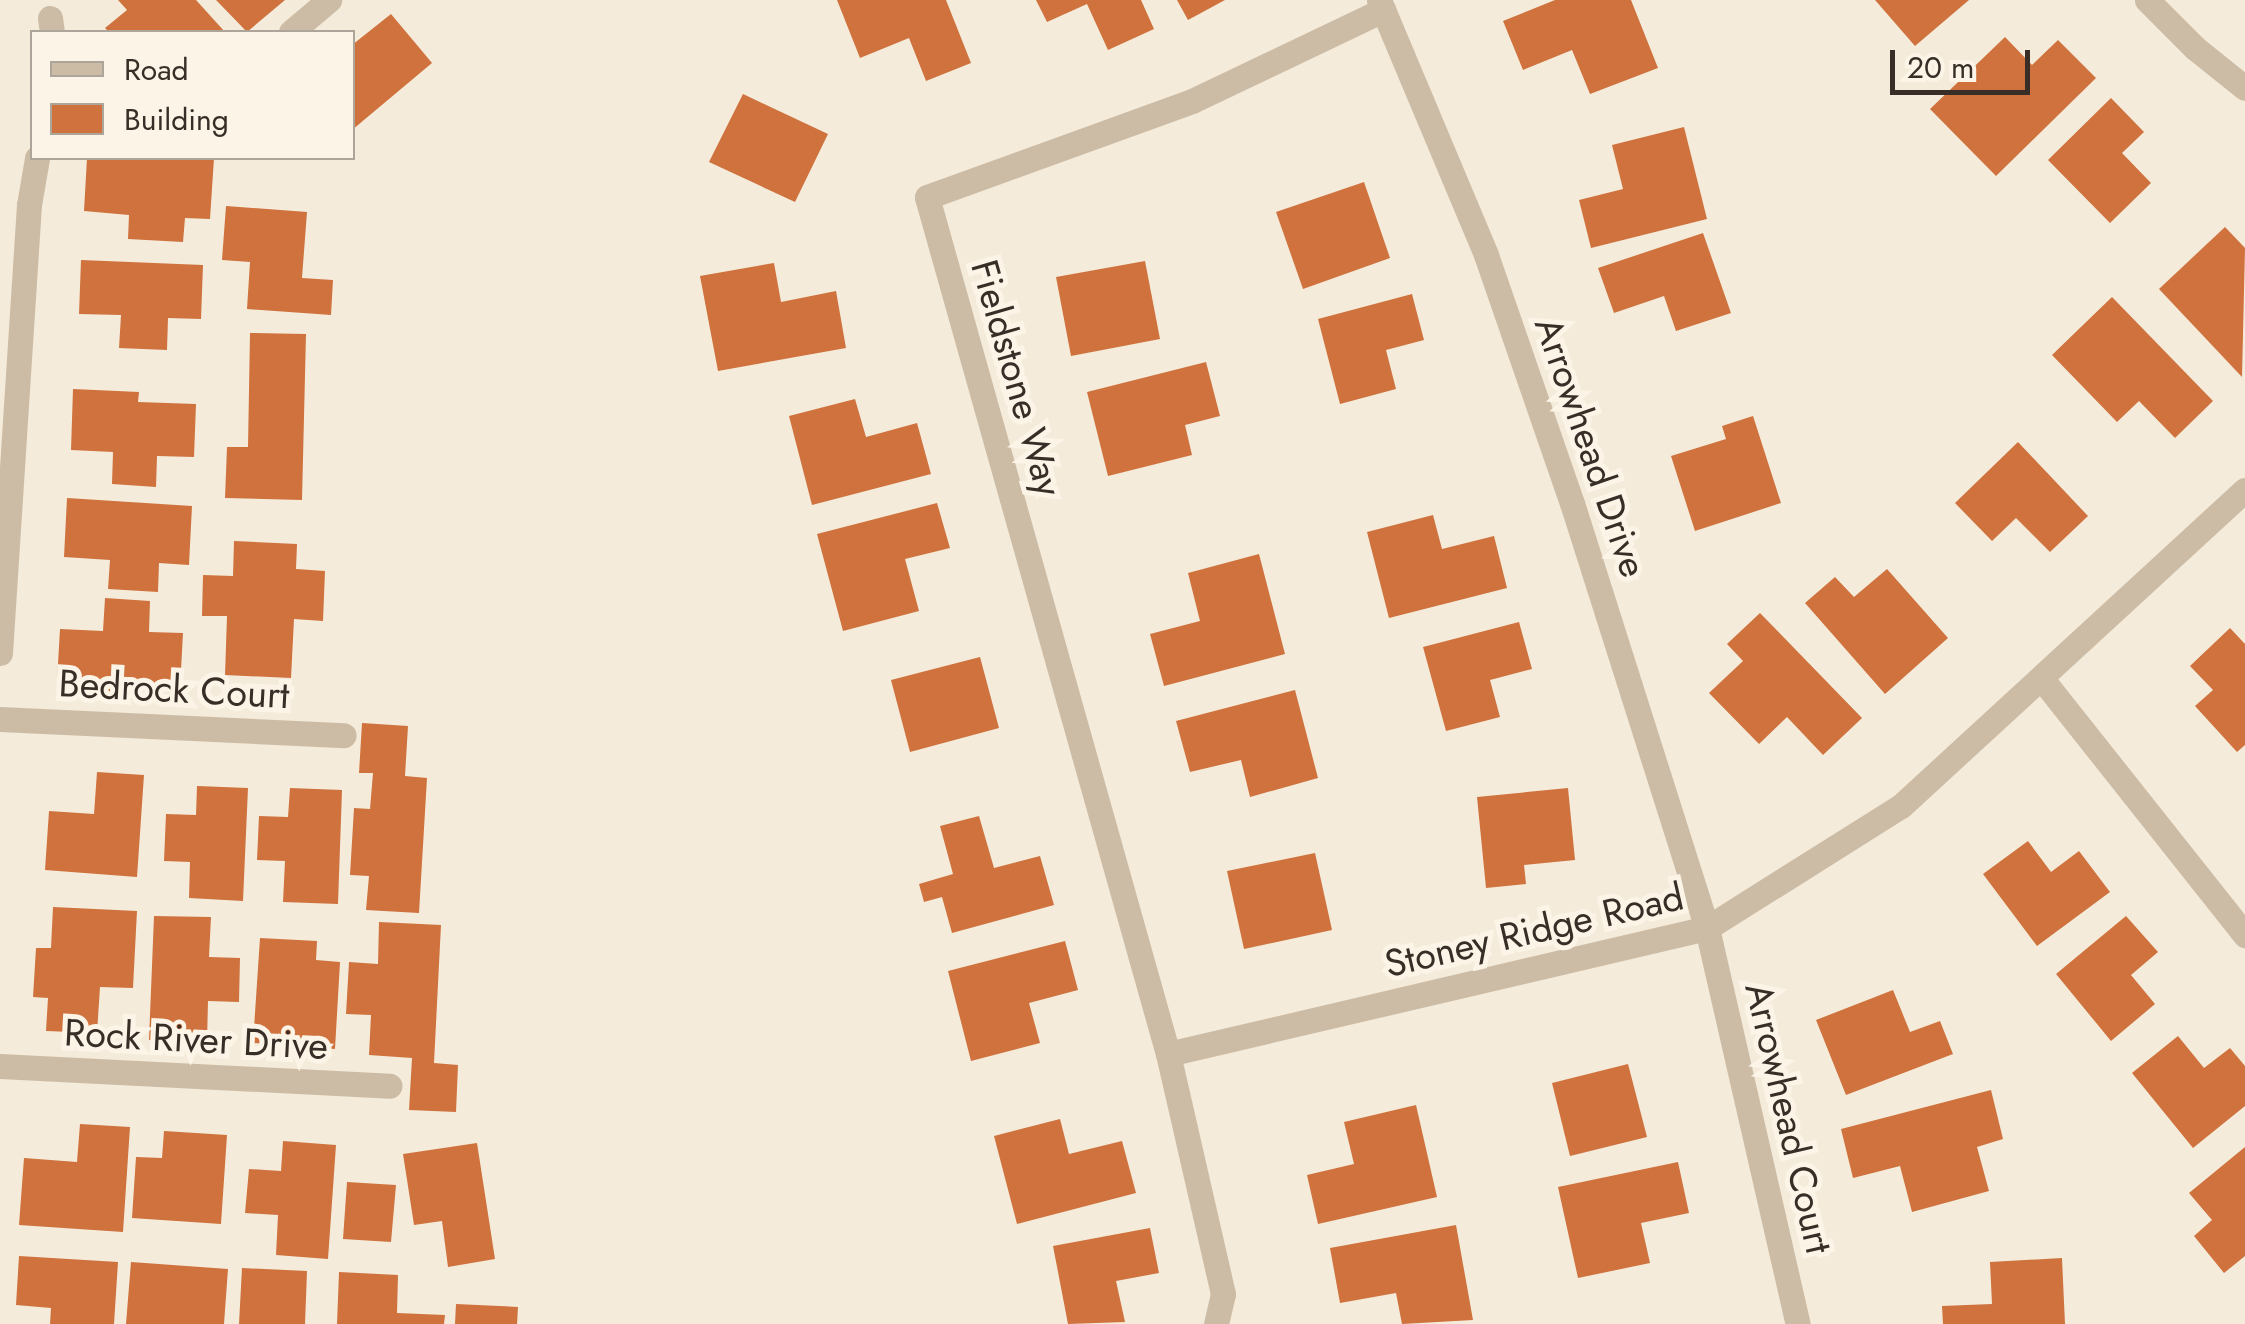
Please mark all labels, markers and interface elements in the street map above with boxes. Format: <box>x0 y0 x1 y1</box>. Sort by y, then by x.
legend <box>30 30 355 160</box>
scale bar <box>1895 30 2035 92</box>
text: 20 m <box>1907 46 1974 89</box>
text: Road <box>124 48 189 91</box>
text: Building <box>124 98 229 141</box>
street label: Fieldstone Way <box>962 255 1072 501</box>
street label: Arrowhead Drive <box>1525 311 1657 583</box>
street label: Bedrock Court <box>58 660 290 718</box>
street label: Stoney Ridge Road <box>1380 873 1688 987</box>
street label: Arrowhead Court <box>1736 978 1842 1258</box>
street label: Rock River Drive <box>63 1009 329 1069</box>

